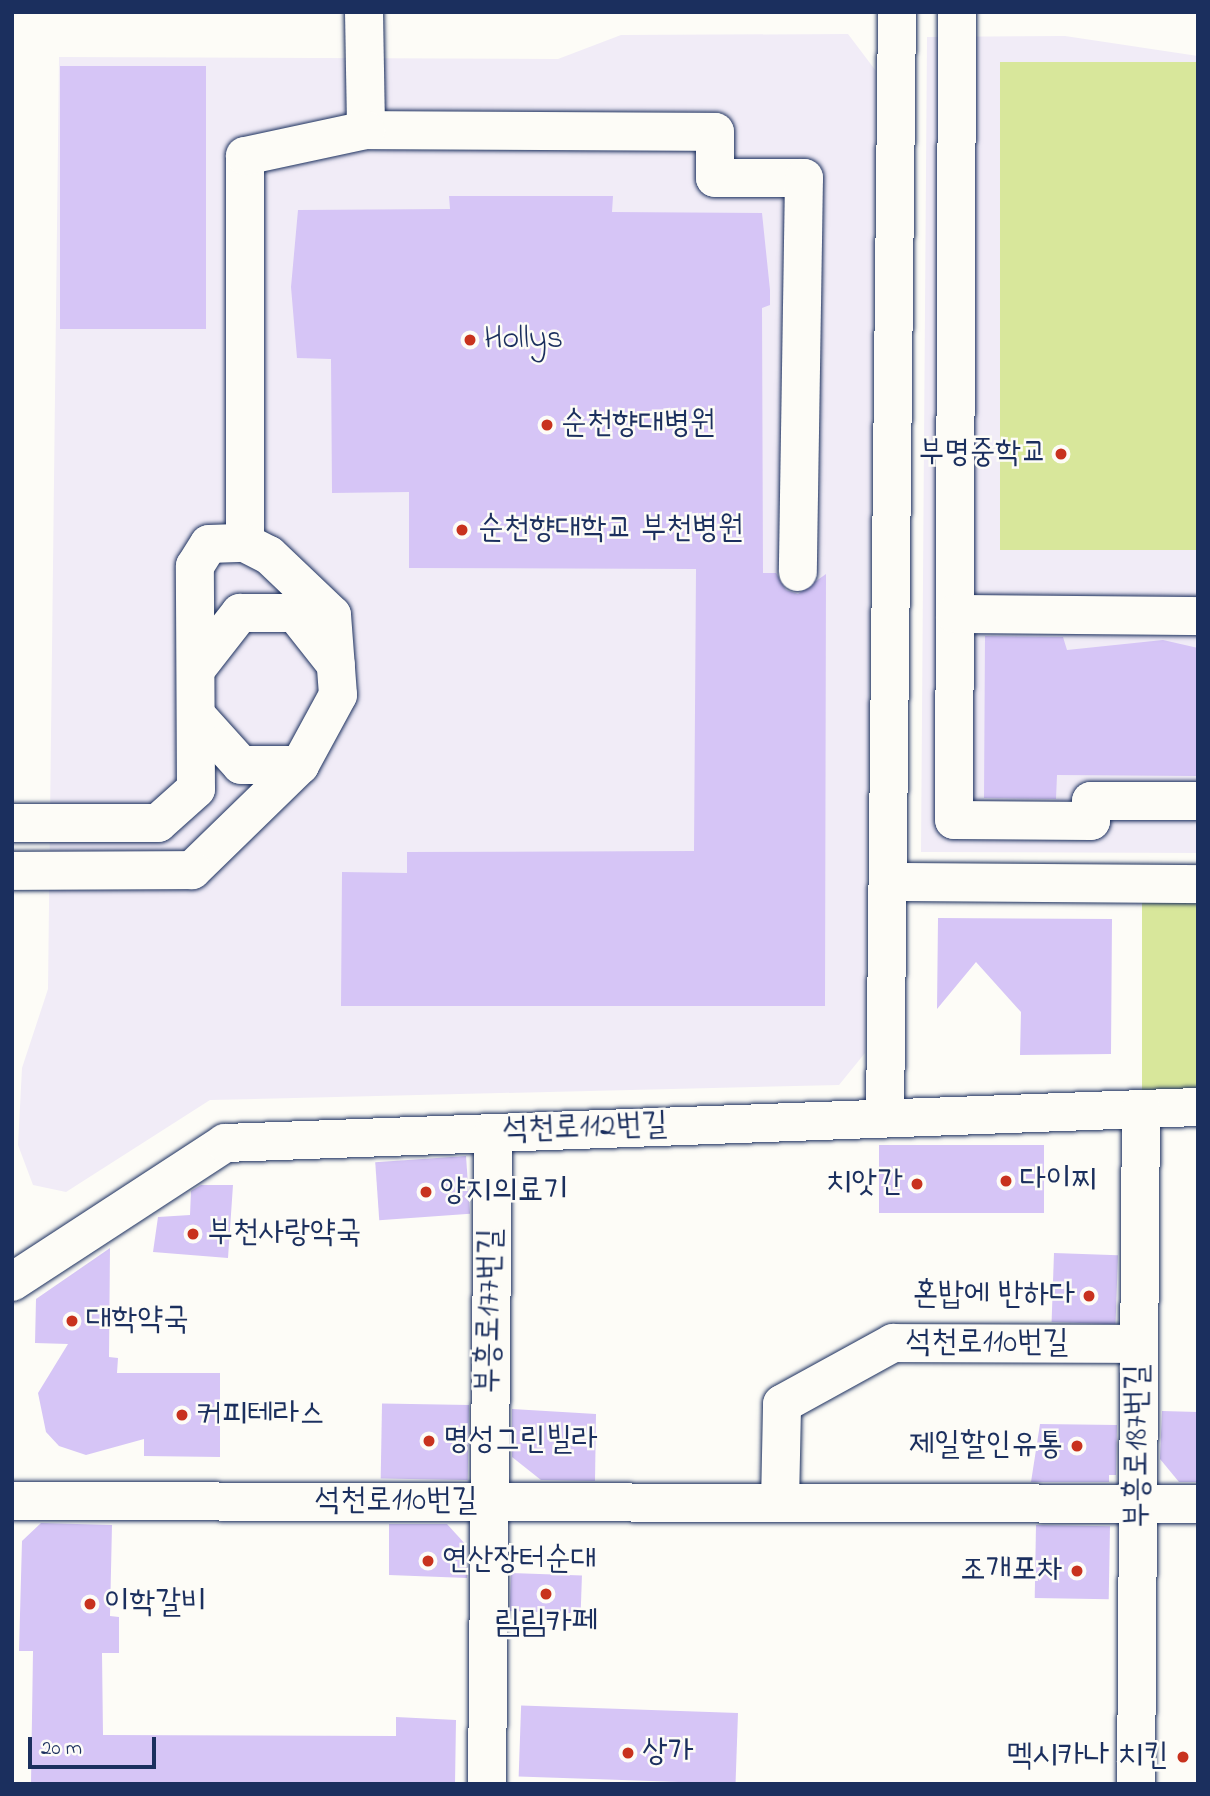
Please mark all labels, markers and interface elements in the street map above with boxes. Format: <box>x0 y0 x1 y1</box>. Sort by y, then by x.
place label: Hollys <box>484 321 563 359</box>
marker: Hollys <box>462 332 478 348</box>
place label: 순천향대병원 <box>561 406 716 444</box>
marker: 순천향대병원 <box>539 417 555 433</box>
place label: 부명중학교 <box>918 435 1047 473</box>
marker: 부명중학교 <box>1053 446 1069 462</box>
place label: 순천향대학교 부천병원 <box>478 511 744 549</box>
marker: 순천향대학교 부천병원 <box>452 520 472 540</box>
street label: 석천로112번길 <box>502 1107 668 1151</box>
place label: 다이찌 <box>1020 1162 1097 1200</box>
place label: 치앗간 <box>826 1165 903 1203</box>
place label: 양지의료기 <box>440 1173 569 1211</box>
marker: 다이찌 <box>998 1173 1014 1189</box>
marker: 치앗간 <box>909 1176 925 1192</box>
marker: 양지의료기 <box>418 1184 434 1200</box>
place label: 부천사랑약국 <box>207 1215 362 1253</box>
marker: 부천사랑약국 <box>185 1226 201 1242</box>
street label: 부흥로177번길 <box>470 1228 512 1394</box>
place label: 혼밥에 반하다 <box>913 1277 1075 1315</box>
marker: 혼밥에 반하다 <box>1081 1288 1097 1304</box>
place label: 대학약국 <box>86 1302 189 1340</box>
marker: 대학약국 <box>64 1313 80 1329</box>
street label: 석천로110번길 <box>906 1325 1068 1363</box>
street label: 부흥로187번길 <box>1120 1364 1158 1528</box>
place label: 커피테라스 <box>196 1396 325 1434</box>
marker: 커피테라스 <box>174 1407 190 1423</box>
place label: 명성그린빌라 <box>443 1422 598 1460</box>
place label: 제일할인유통 <box>908 1427 1063 1465</box>
marker: 명성그린빌라 <box>421 1433 437 1449</box>
marker: 제일할인유통 <box>1069 1438 1085 1454</box>
street label: 석천로110번길 <box>315 1483 477 1521</box>
place label: 연산장터순대 <box>442 1542 596 1580</box>
place label: 조개포차 <box>960 1552 1063 1590</box>
marker: 연산장터순대 <box>420 1553 436 1569</box>
marker: 조개포차 <box>1069 1563 1085 1579</box>
place label: 이학갈비 <box>104 1585 207 1623</box>
marker: 림림카페 <box>538 1586 554 1602</box>
marker: 이학갈비 <box>82 1596 98 1612</box>
place label: 림림카페 <box>494 1605 598 1643</box>
scale bar <box>32 1722 159 1766</box>
text: 20 m <box>41 1734 82 1764</box>
place label: 상가 <box>642 1734 694 1772</box>
place label: 멕시카나 치킨 <box>1007 1738 1169 1776</box>
marker: 상가 <box>620 1745 636 1761</box>
marker: 멕시카나 치킨 <box>1175 1749 1191 1765</box>

